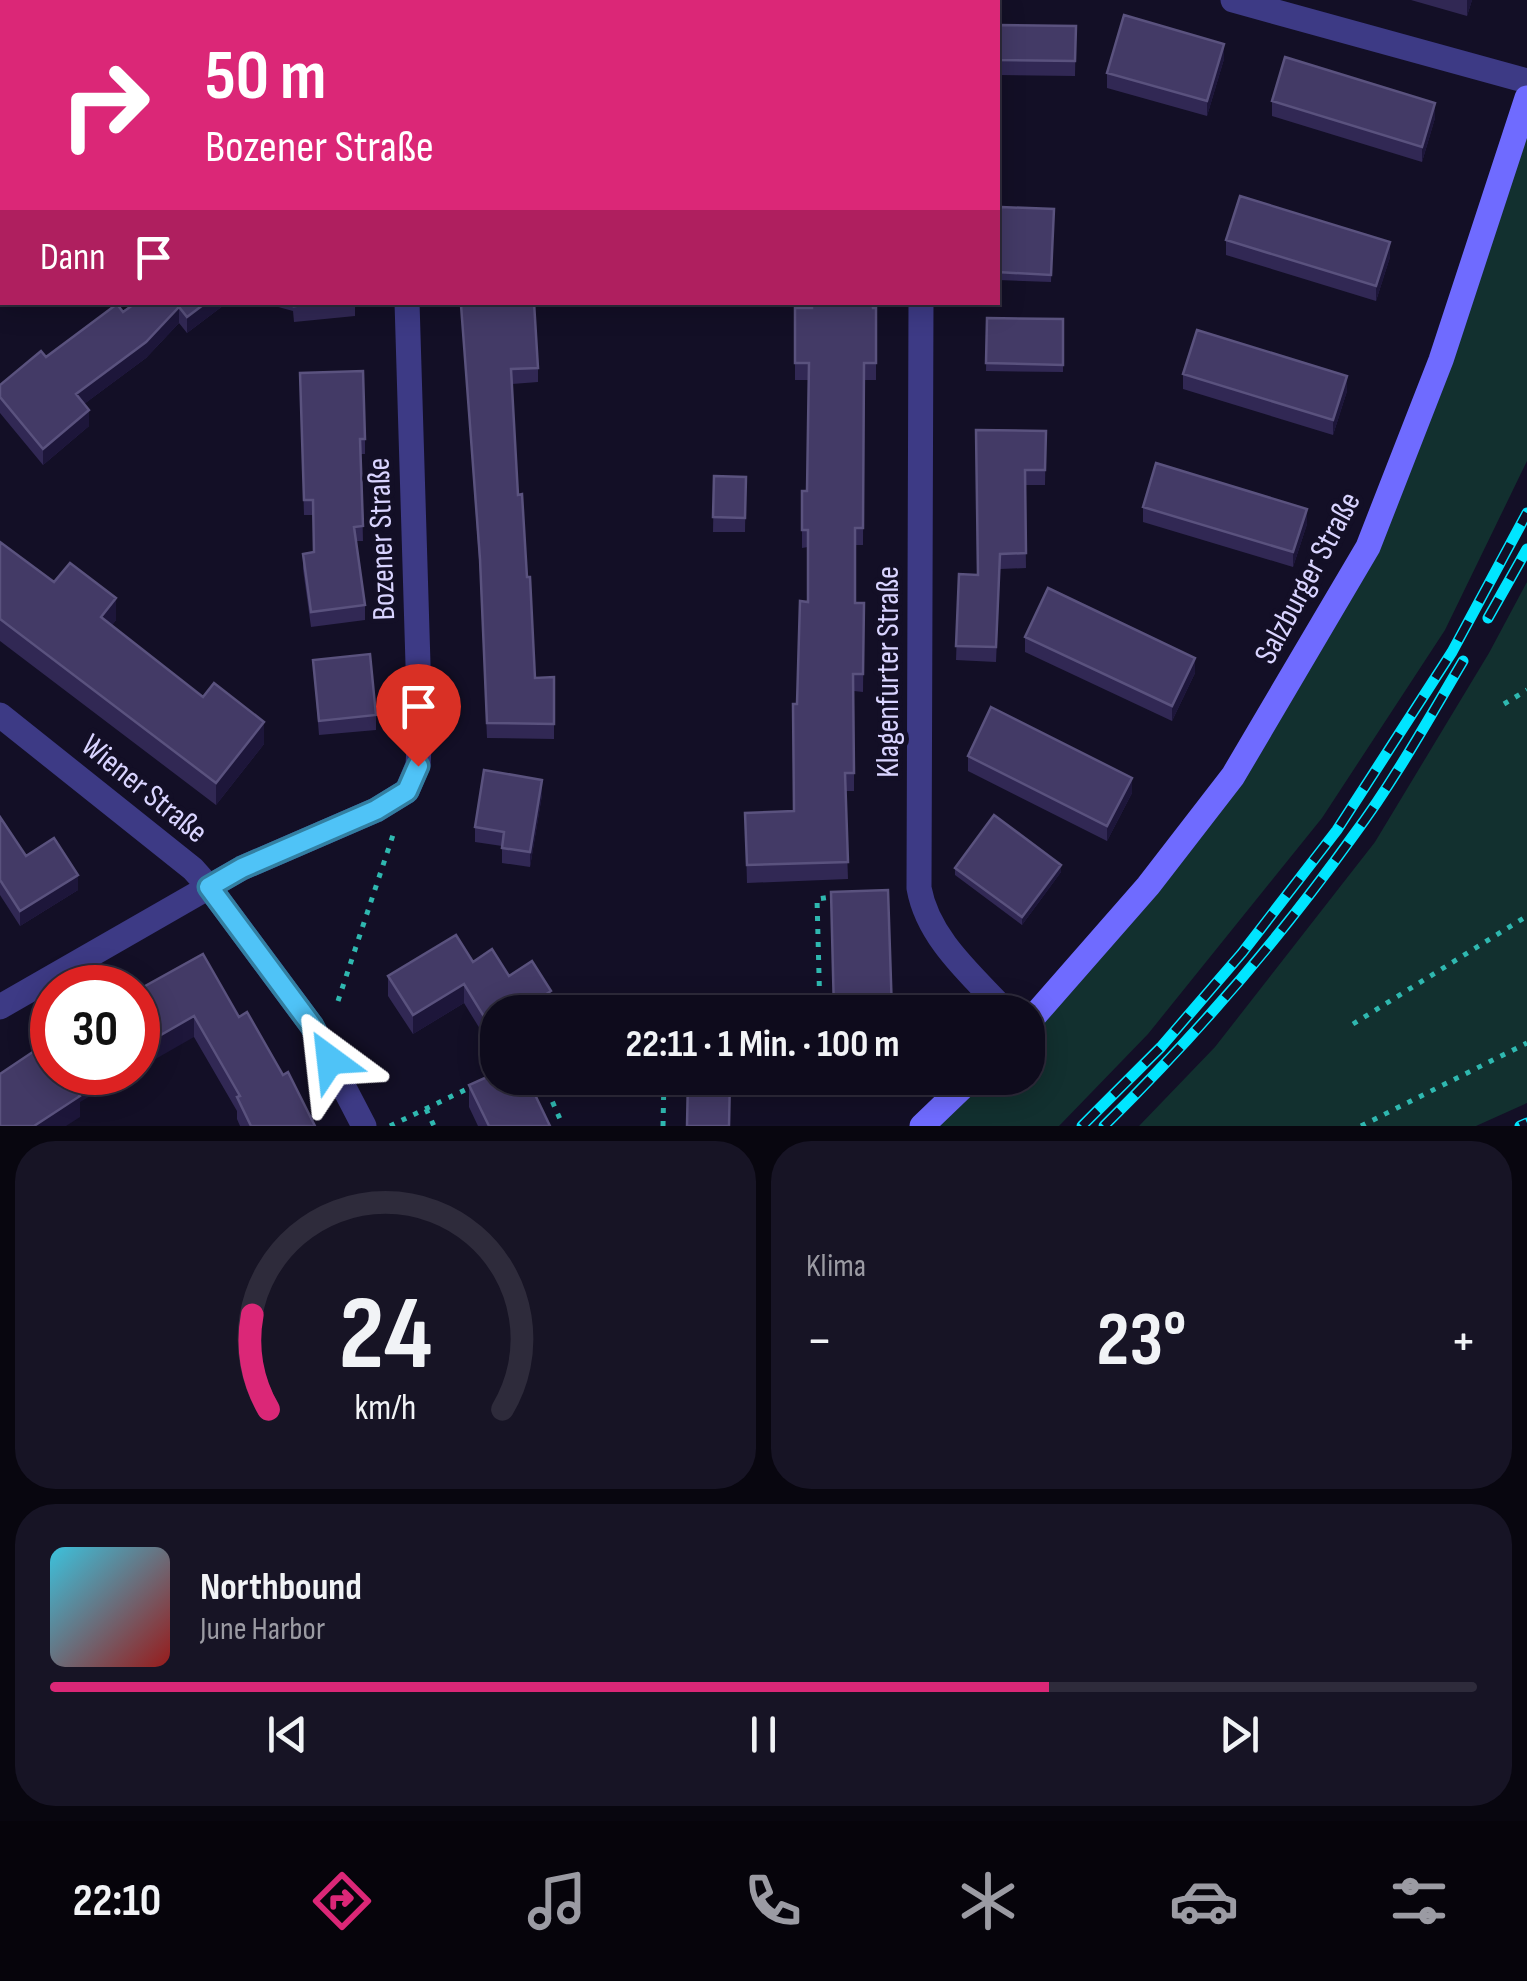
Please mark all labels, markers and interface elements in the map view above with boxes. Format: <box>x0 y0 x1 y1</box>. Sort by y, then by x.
text: 50 m <box>205 35 326 119</box>
icon: right <box>40 40 170 170</box>
text: Bozener Straße <box>205 120 434 175</box>
icon: arrive <box>126 230 181 285</box>
text: Dann <box>40 235 106 280</box>
street label: Bozener Straße <box>360 457 404 621</box>
street label: Salzburger Straße <box>1246 485 1370 671</box>
street label: Klagenfurter Straße <box>869 566 908 778</box>
pin <box>376 664 461 767</box>
icon: arrive <box>391 679 446 734</box>
street label: Wiener Straße <box>73 726 215 852</box>
speed limit sign: 30 <box>30 965 160 1095</box>
position arrow <box>278 1008 382 1112</box>
text: 22:11 · 1 Min. · 100 m <box>626 1022 899 1067</box>
text: Klima <box>806 1247 866 1286</box>
text: 24 <box>339 1273 432 1398</box>
text: 23° <box>1096 1296 1187 1387</box>
text: − <box>806 1308 833 1375</box>
text: + <box>1450 1308 1477 1375</box>
text: km/h <box>355 1387 416 1430</box>
text: Northbound <box>200 1565 362 1610</box>
text: June Harbor <box>200 1610 325 1649</box>
icon: previous <box>260 1707 315 1762</box>
icon: pause <box>736 1707 791 1762</box>
icon: next <box>1212 1707 1267 1762</box>
icon: directions <box>307 1866 377 1936</box>
icon: music <box>522 1866 592 1936</box>
icon: phone <box>738 1866 808 1936</box>
icon: climate <box>953 1866 1023 1936</box>
icon: car <box>1169 1866 1239 1936</box>
icon: filters <box>1384 1866 1454 1936</box>
text: 22:10 <box>73 1874 161 1929</box>

